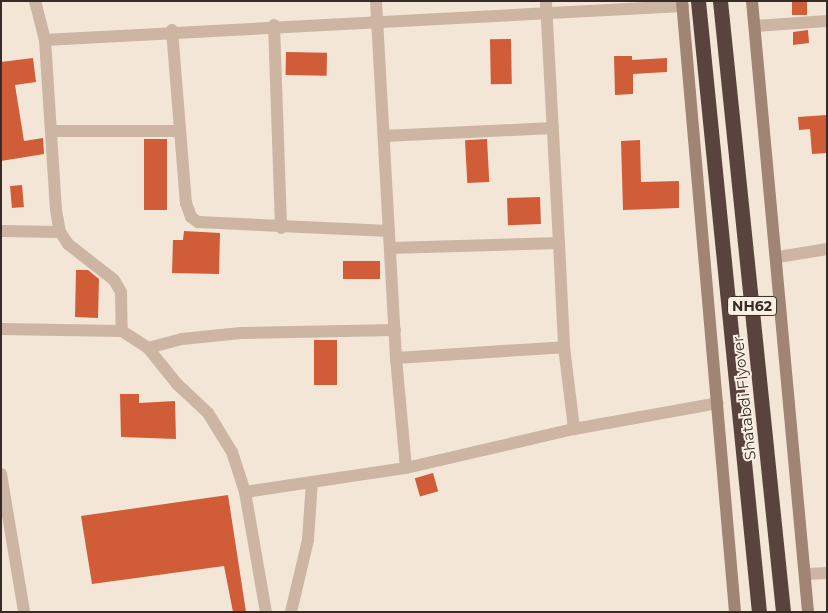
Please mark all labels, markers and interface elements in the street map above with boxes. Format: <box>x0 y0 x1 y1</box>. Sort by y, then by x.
road number: NH62 <box>727 294 777 318</box>
street label: Shatabdi Flyover <box>729 335 759 461</box>

